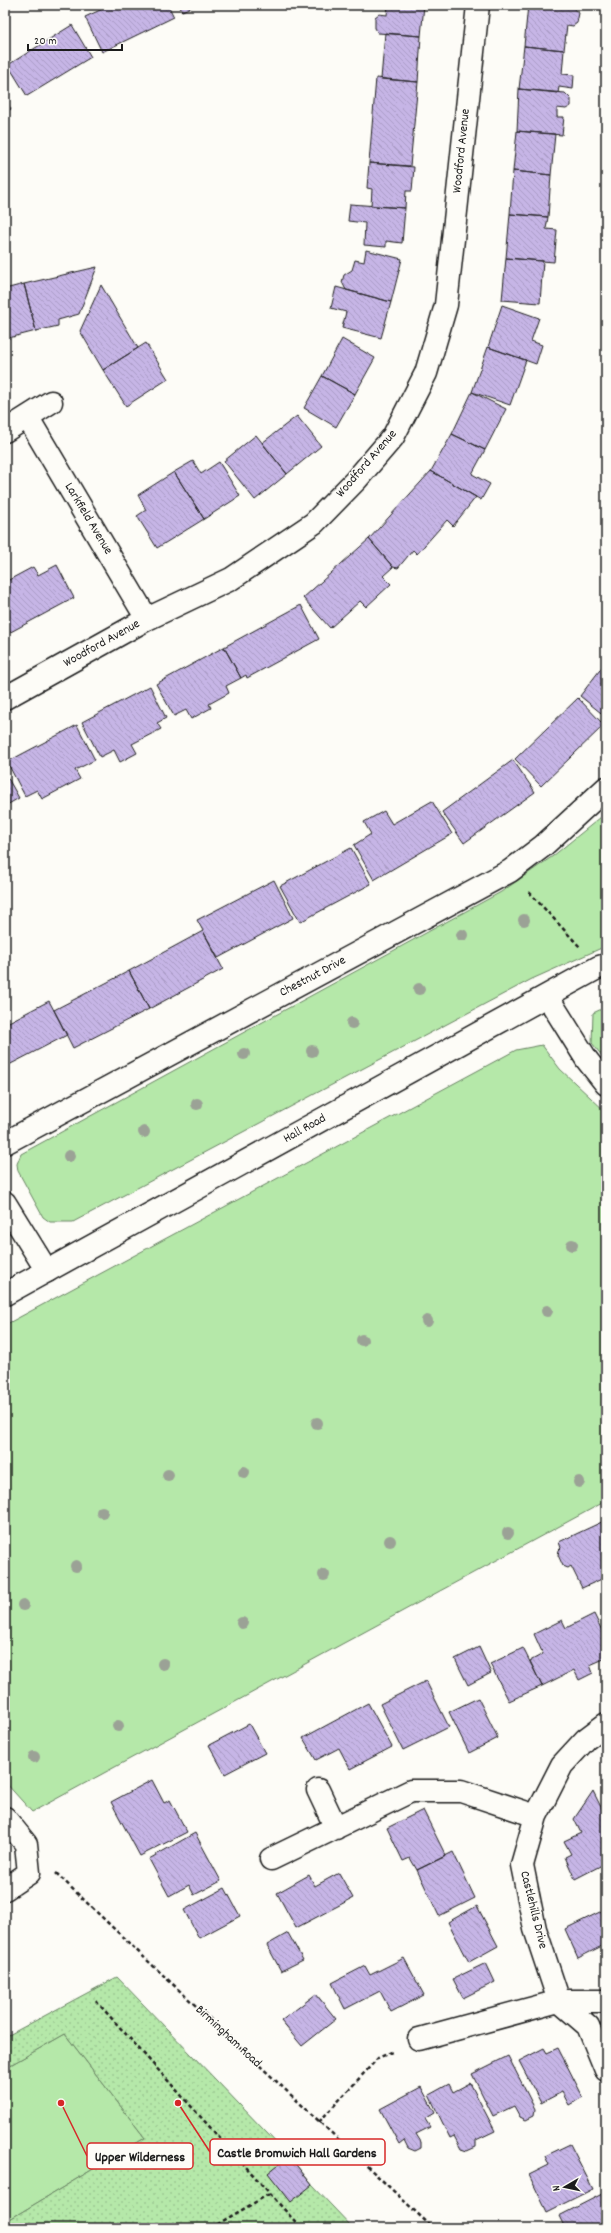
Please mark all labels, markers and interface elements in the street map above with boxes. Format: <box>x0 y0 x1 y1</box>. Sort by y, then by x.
scale bar <box>28 26 122 52</box>
text: 20 m <box>34 33 57 50</box>
street label: Woodford Avenue <box>448 107 476 194</box>
street label: Woodford Avenue <box>332 426 402 502</box>
street label: Larkfield Avenue <box>59 479 117 559</box>
street label: Woodford Avenue <box>60 615 144 673</box>
street label: Chestnut Drive <box>276 951 350 1002</box>
street label: Hall Road <box>280 1109 330 1149</box>
street label: Castlehills Drive <box>514 1869 552 1951</box>
street label: Birmingham Road <box>191 2001 265 2073</box>
callout: Castle Bromwich Hall Gardens <box>210 2139 385 2165</box>
callout: Upper Wilderness <box>87 2143 193 2169</box>
text: Castle Bromwich Hall Gardens <box>217 2144 377 2164</box>
text: Upper Wilderness <box>95 2148 185 2168</box>
north arrow <box>545 2167 585 2207</box>
text: N <box>549 2184 565 2192</box>

